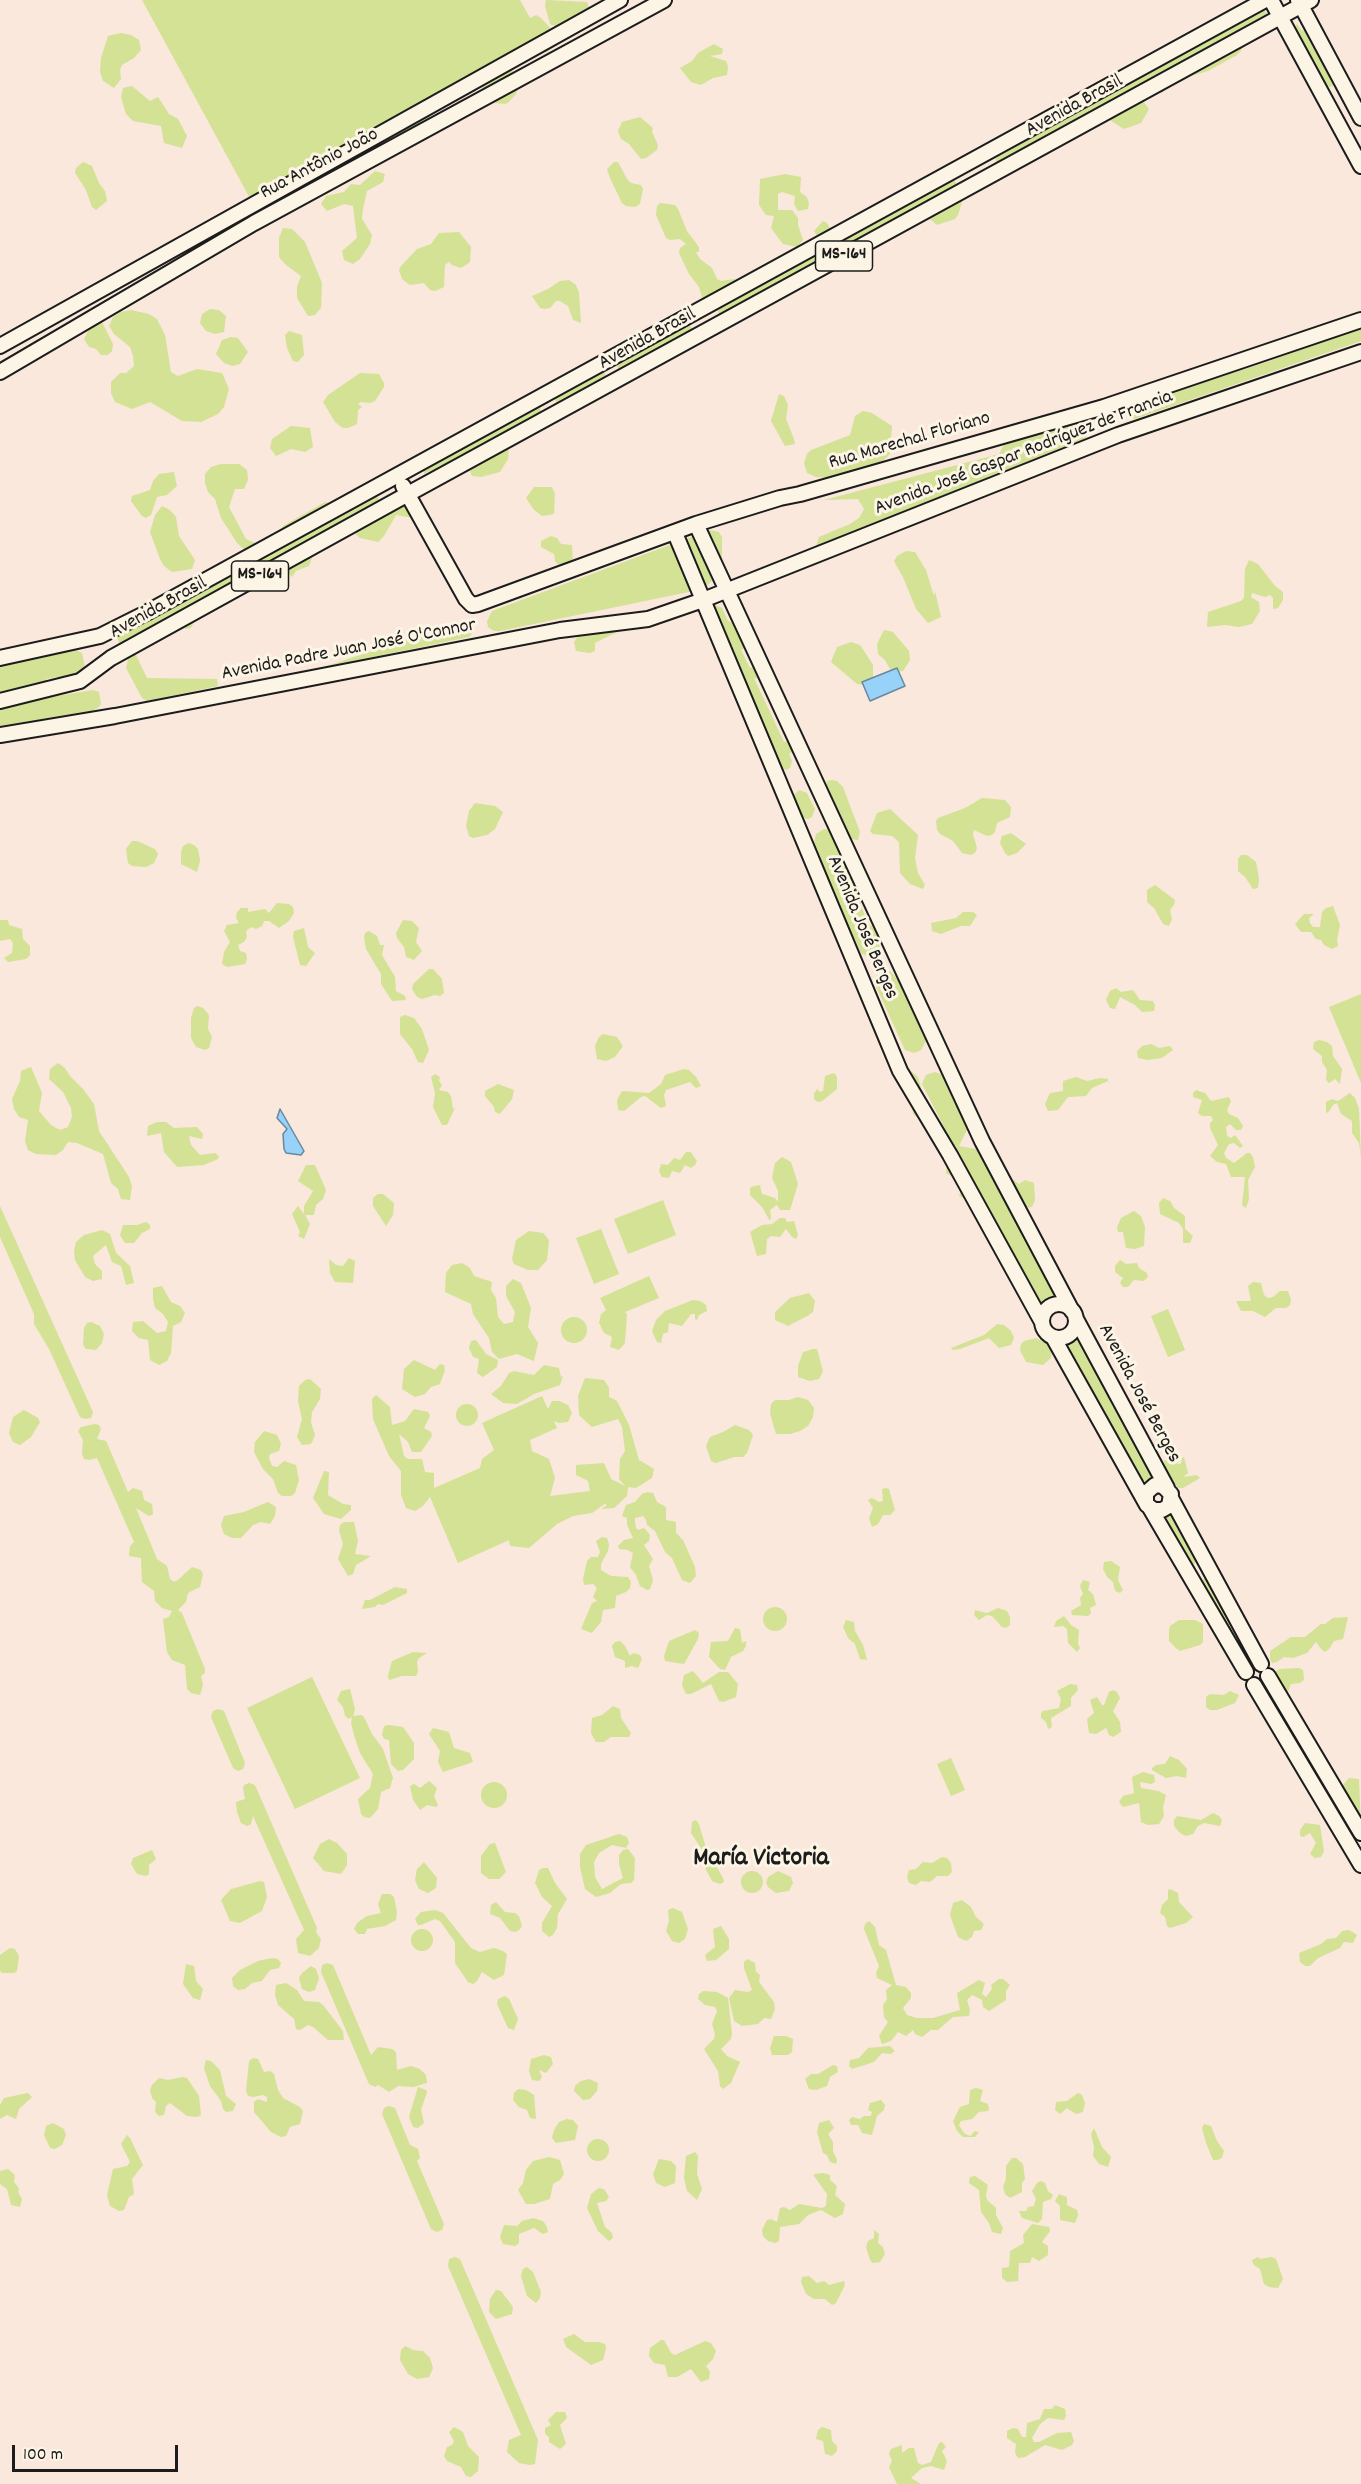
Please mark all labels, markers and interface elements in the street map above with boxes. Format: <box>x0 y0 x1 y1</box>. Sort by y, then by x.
street label: Avenida Brasil <box>1022 70 1128 144</box>
street label: Rua Antônio João <box>257 124 383 206</box>
road number: MS-164 <box>816 241 872 271</box>
street label: Avenida Brasil <box>595 303 701 377</box>
street label: Avenida José Gaspar Rodríguez de Francia <box>872 386 1176 522</box>
street label: Rua Marechal Floriano <box>827 407 993 477</box>
road number: MS-164 <box>232 561 288 591</box>
street label: Avenida Brasil <box>106 572 212 646</box>
street label: Avenida Padre Juan José O'Connor <box>220 615 478 687</box>
street label: Avenida José Berges <box>820 853 902 1003</box>
street label: Avenida José Berges <box>1091 1320 1185 1468</box>
district label: María Victoria <box>693 1844 829 1876</box>
scale bar <box>15 2433 182 2471</box>
text: 100 m <box>23 2443 63 2468</box>

